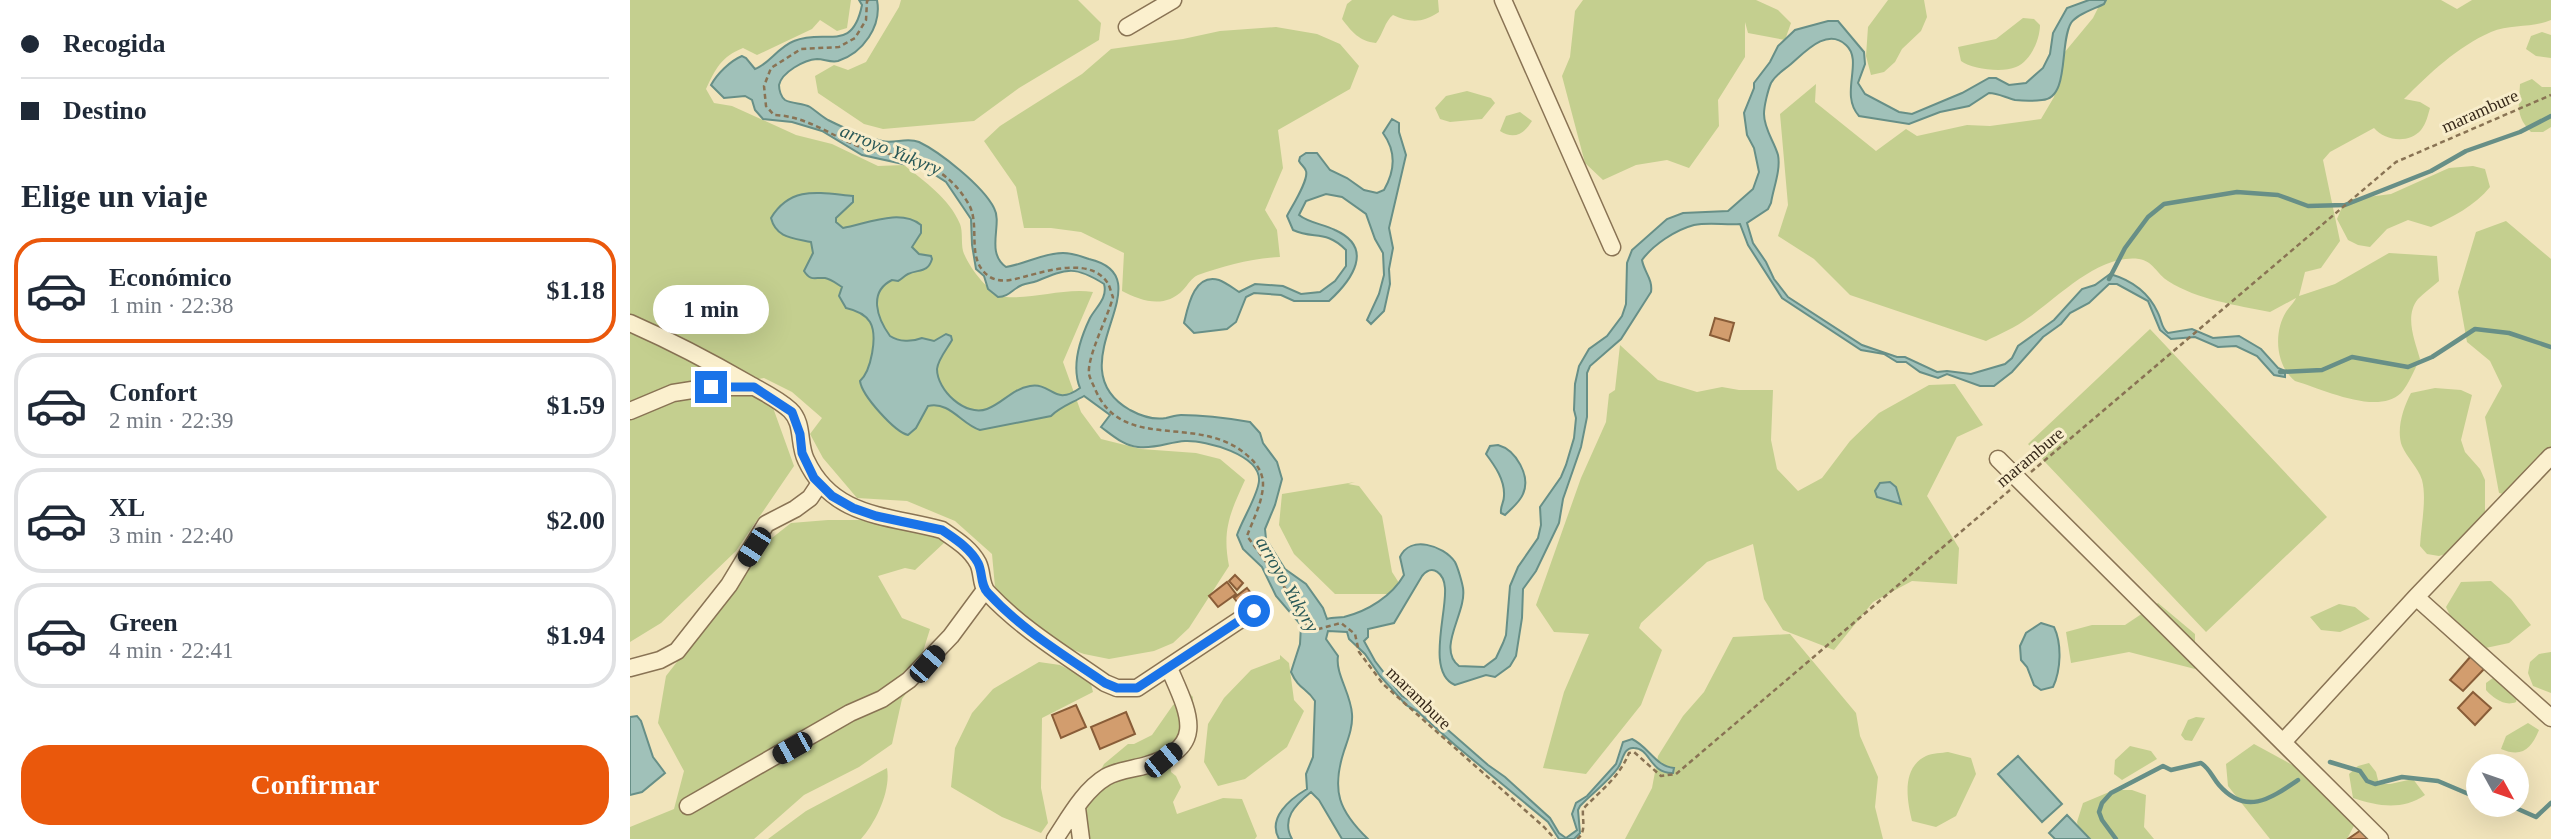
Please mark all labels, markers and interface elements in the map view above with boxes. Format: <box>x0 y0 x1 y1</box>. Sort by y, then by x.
text: Recogida <box>63 29 166 58</box>
street label: marambure <box>2438 85 2522 137</box>
text: Destino <box>63 96 147 125</box>
water label: arroyo Yukyry <box>837 120 945 179</box>
text: Elige un viaje <box>21 178 208 214</box>
icon: car <box>25 259 88 322</box>
text: Económico <box>109 263 232 292</box>
text: $1.18 <box>547 276 605 305</box>
callout: 1 min <box>653 286 769 334</box>
text: 1 min · 22:38 <box>109 293 234 318</box>
text: 1 min <box>683 297 739 322</box>
route end <box>695 371 727 403</box>
icon: car <box>25 374 88 437</box>
text: Confort <box>109 378 197 407</box>
text: $1.59 <box>547 391 605 420</box>
text: 2 min · 22:39 <box>109 408 234 433</box>
street label: marambure <box>1992 423 2068 491</box>
icon: car <box>25 489 88 552</box>
text: XL <box>109 493 145 522</box>
text: $2.00 <box>547 506 605 535</box>
text: 3 min · 22:40 <box>109 523 234 548</box>
car <box>734 524 775 570</box>
water label: arroyo Yukyry <box>1252 533 1324 636</box>
route start <box>1238 595 1270 627</box>
icon: car <box>25 604 88 667</box>
text: Green <box>109 608 178 637</box>
text: $1.94 <box>547 621 605 650</box>
text: 4 min · 22:41 <box>109 638 234 663</box>
car <box>906 641 949 687</box>
street label: marambure <box>1383 662 1455 734</box>
car <box>769 729 816 767</box>
car <box>1141 739 1186 781</box>
button: Confirmar <box>21 745 609 825</box>
north arrow <box>2466 754 2529 817</box>
map controls <box>2466 754 2529 817</box>

